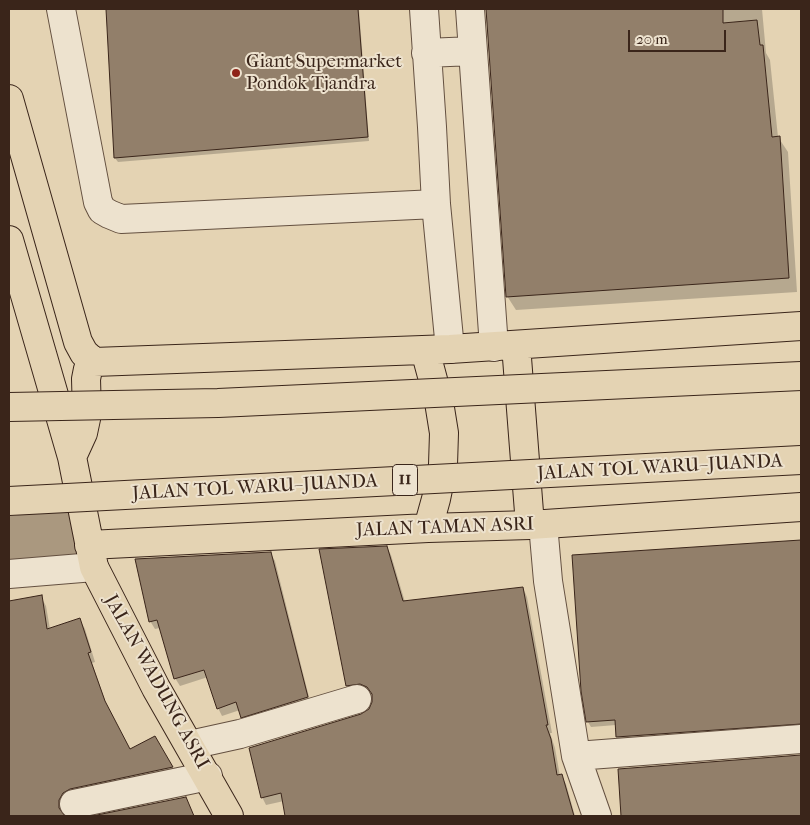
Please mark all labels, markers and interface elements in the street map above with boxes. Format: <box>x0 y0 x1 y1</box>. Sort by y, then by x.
scale bar <box>630 20 728 52</box>
text: 20 m <box>636 30 668 48</box>
place label: Giant Supermarket Pondok Tjandra <box>246 51 402 95</box>
marker: Giant Supermarket Pondok Tjandra <box>230 67 242 79</box>
street label: JALAN TOL WARU–JUANDA <box>537 450 783 486</box>
road number: 11 <box>392 464 418 496</box>
street label: JALAN TOL WARU–JUANDA <box>132 470 378 506</box>
street label: JALAN TAMAN ASRI <box>356 514 534 542</box>
street label: JALAN WADUNG ASRI <box>99 591 213 773</box>

